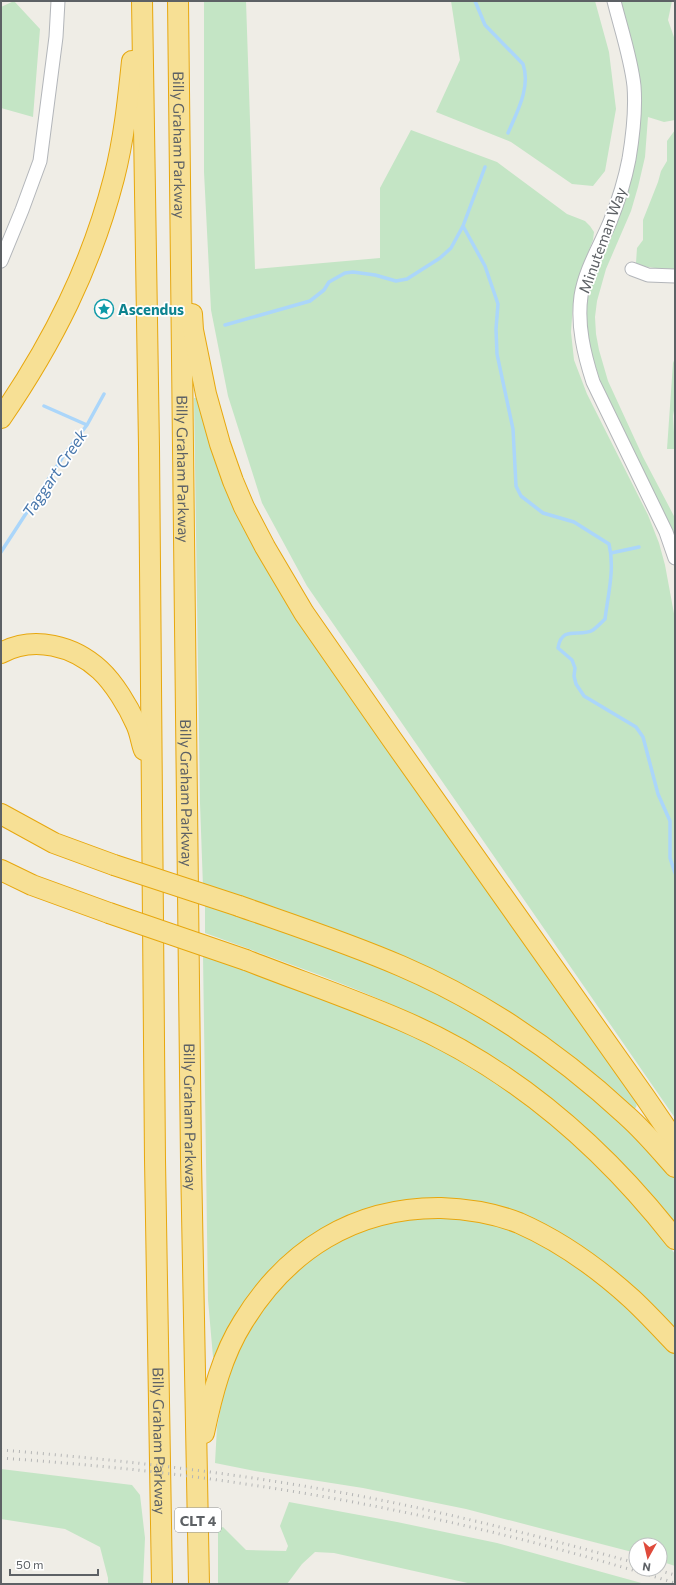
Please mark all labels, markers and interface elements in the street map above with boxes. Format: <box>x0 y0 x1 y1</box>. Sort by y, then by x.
street label: Billy Graham Parkway <box>170 71 189 219</box>
street label: Minuteman Way <box>574 184 630 295</box>
place icon: Ascendus <box>93 298 115 320</box>
place label: Ascendus <box>118 300 184 318</box>
street label: Billy Graham Parkway <box>173 395 193 543</box>
water label: Taggart Creek <box>18 425 90 520</box>
street label: Billy Graham Parkway <box>177 719 197 867</box>
street label: Billy Graham Parkway <box>181 1043 201 1191</box>
street label: Billy Graham Parkway <box>149 1367 170 1515</box>
road number: CLT 4 <box>175 1508 221 1532</box>
north arrow <box>628 1537 668 1577</box>
scale bar <box>10 1551 98 1577</box>
text: 50 m <box>16 1557 44 1571</box>
text: N <box>642 1560 652 1574</box>

